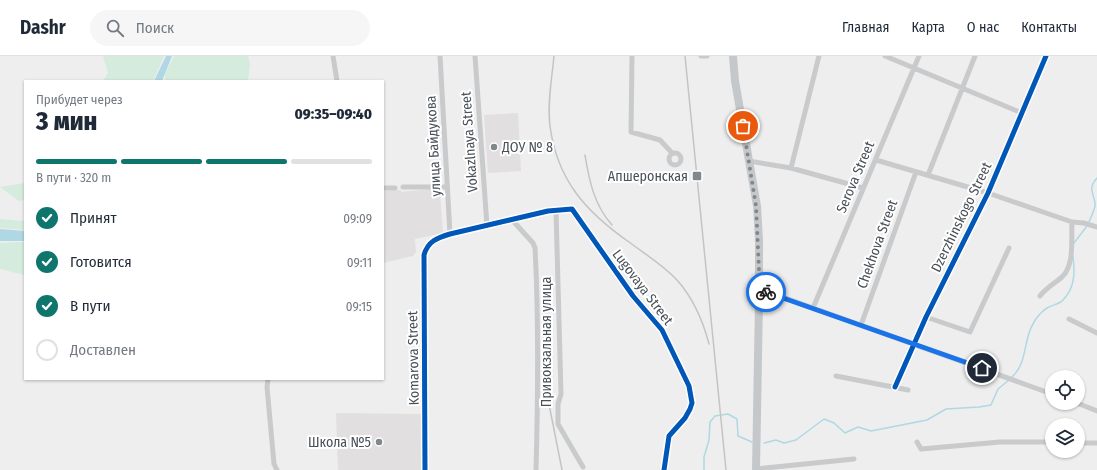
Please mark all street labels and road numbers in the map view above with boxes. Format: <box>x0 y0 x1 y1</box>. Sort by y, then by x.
street label: Vokazlnaya Street <box>457 90 482 193</box>
street label: улица Байдукова <box>422 95 445 197</box>
street label: Serova Street <box>833 138 878 216</box>
street label: Dzerzhinskogo Street <box>927 159 996 275</box>
street label: Chekhova Street <box>854 197 902 291</box>
street label: Lugovaya Street <box>609 246 677 329</box>
street label: Привокзальная улица <box>538 277 555 407</box>
street label: Komarova Street <box>404 310 423 405</box>

